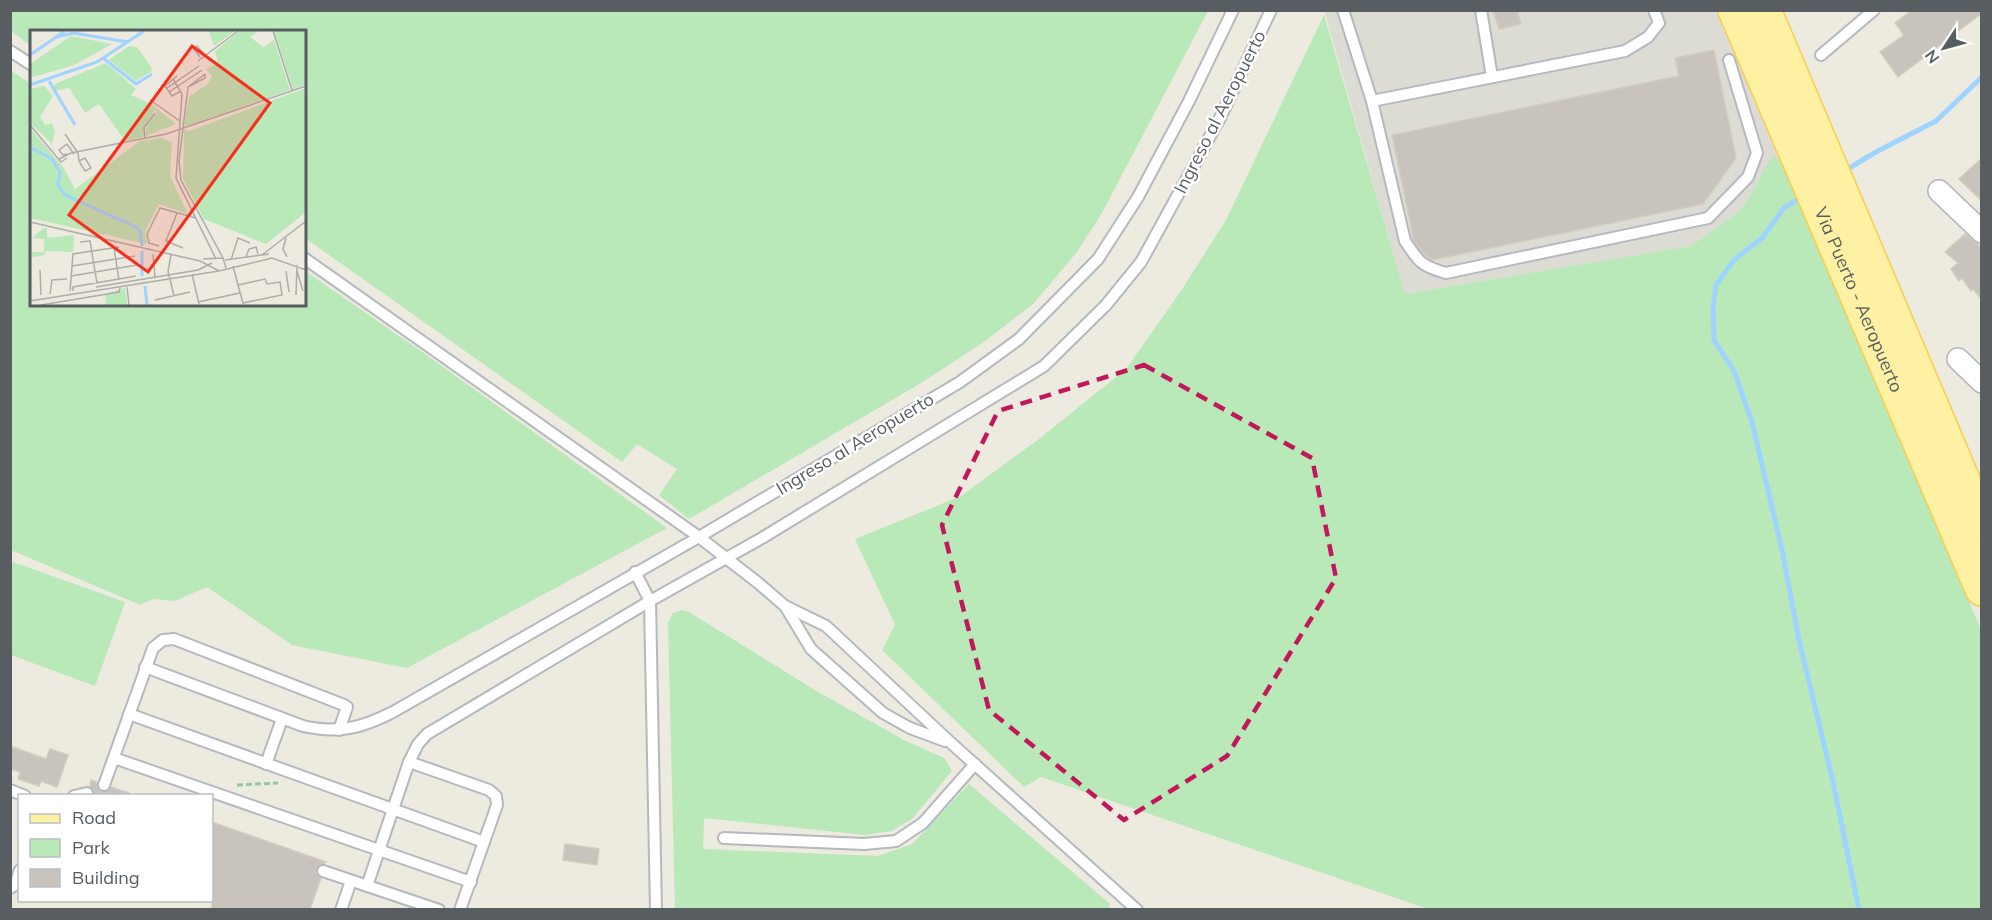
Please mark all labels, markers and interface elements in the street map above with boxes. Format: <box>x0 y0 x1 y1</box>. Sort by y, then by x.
north arrow <box>1914 18 1974 78</box>
street label: Ingreso al Aeropuerto <box>1168 26 1271 197</box>
inset map <box>30 30 306 306</box>
text: N <box>1920 46 1944 68</box>
street label: Via Puerto - Aeropuerto <box>1809 204 1909 396</box>
street label: Ingreso al Aeropuerto <box>772 387 938 500</box>
legend <box>18 794 213 902</box>
text: Road <box>72 806 116 829</box>
text: Park <box>72 836 111 859</box>
text: Building <box>72 866 140 889</box>

